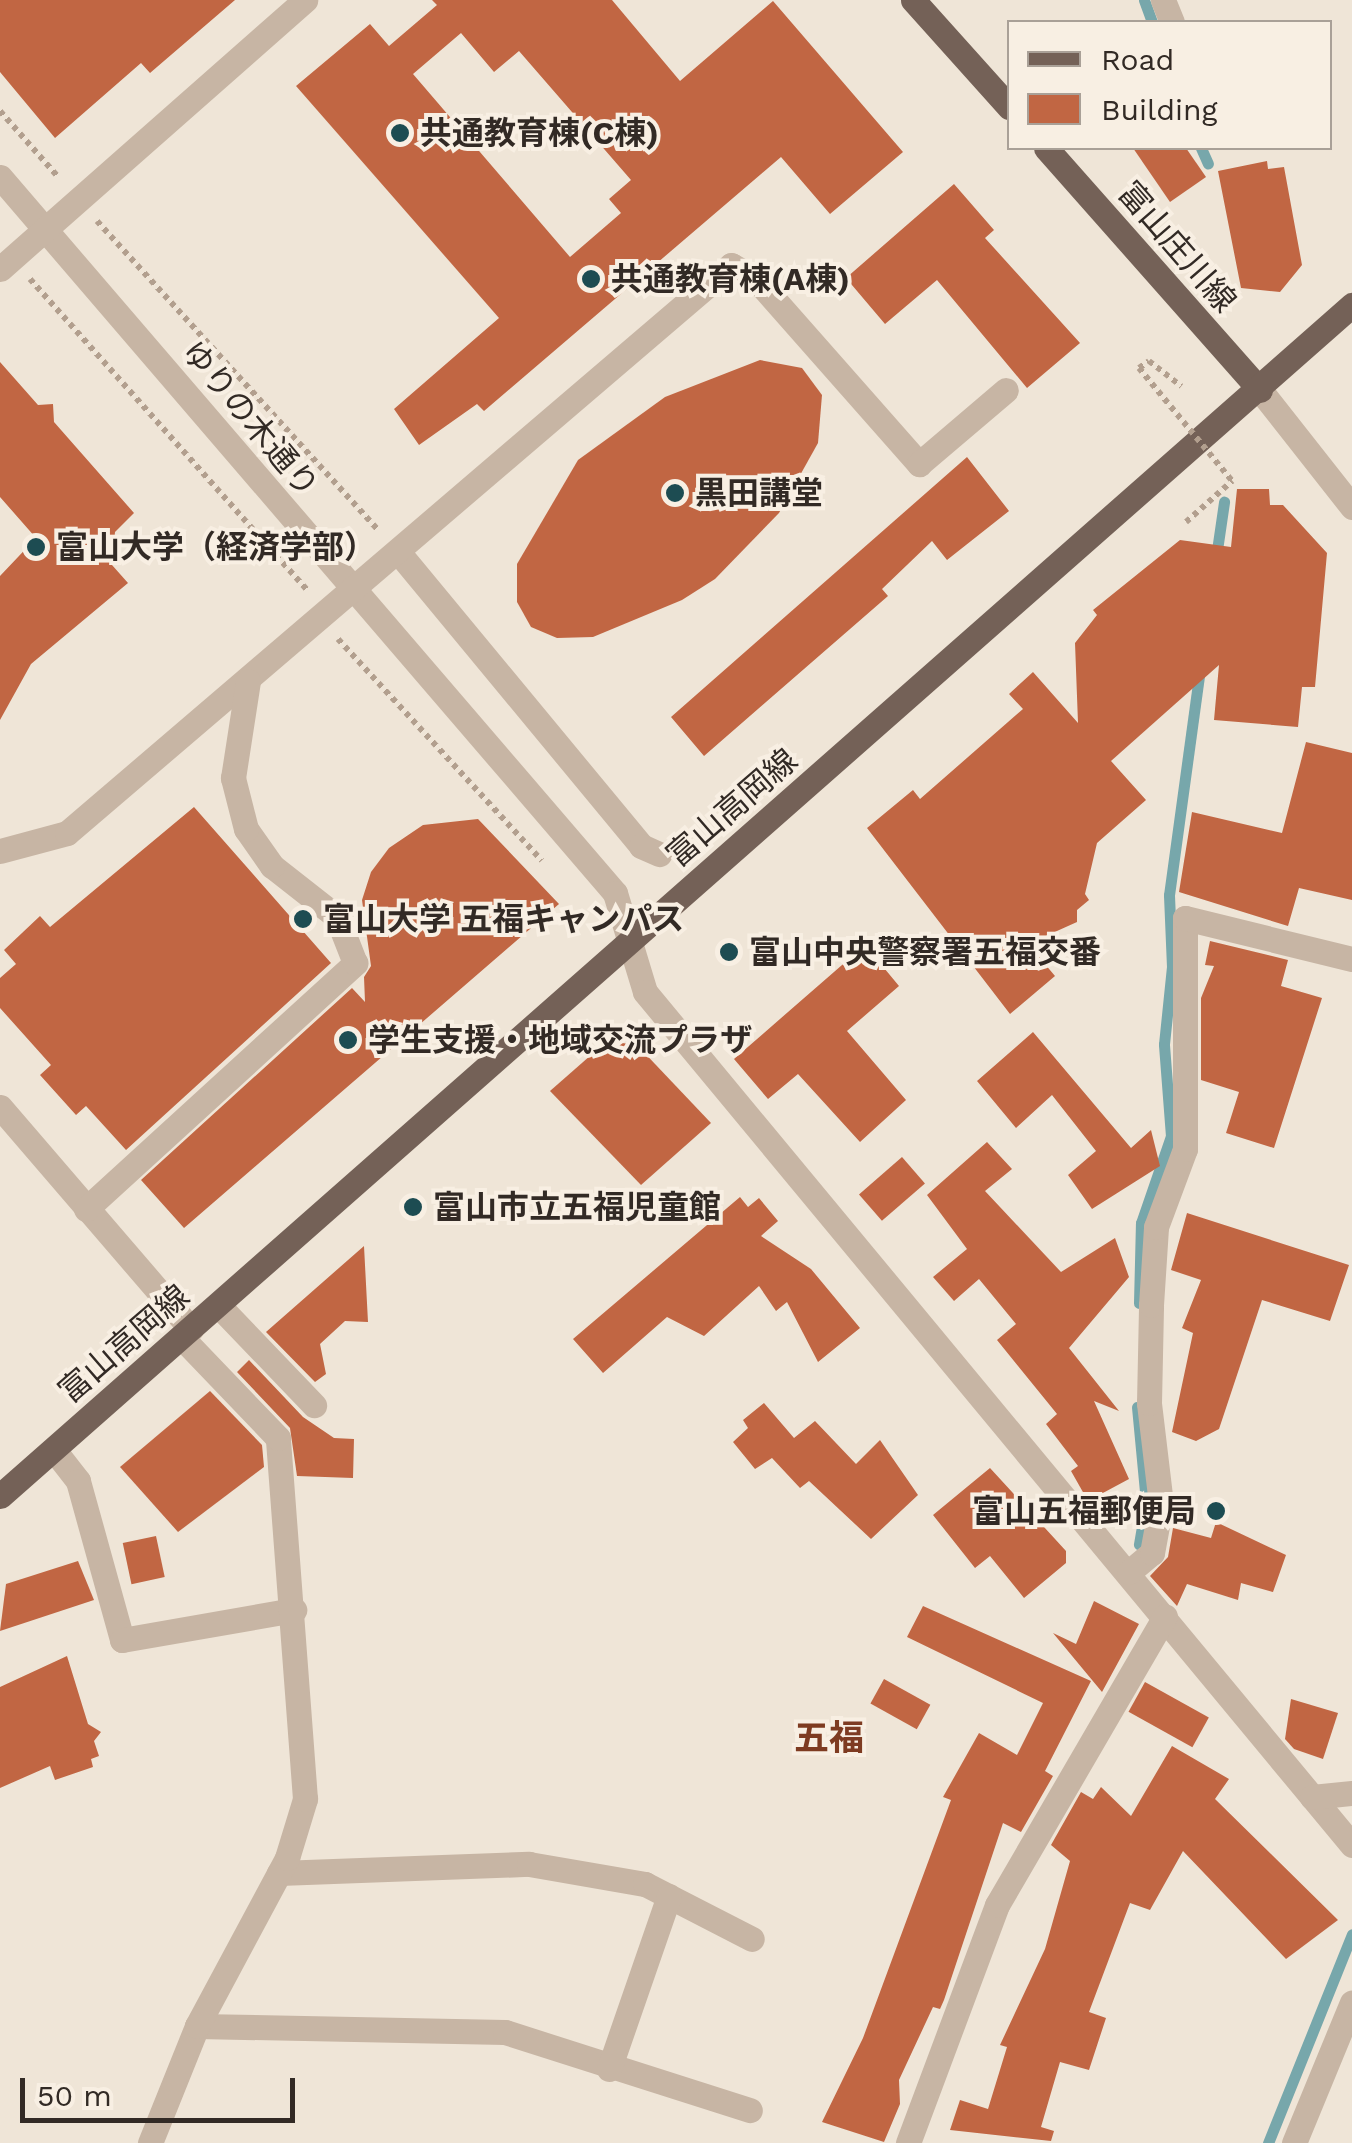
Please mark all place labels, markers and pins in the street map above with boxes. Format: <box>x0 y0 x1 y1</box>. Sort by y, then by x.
place label: 共通教育棟(C棟) <box>420 114 658 152</box>
marker: 共通教育棟(C棟) <box>389 122 411 144</box>
place label: 共通教育棟(A棟) <box>611 260 849 298</box>
marker: 共通教育棟(A棟) <box>580 268 602 290</box>
place label: 黒田講堂 <box>695 474 823 512</box>
marker: 黒田講堂 <box>664 482 686 504</box>
place label: 富山大学（経済学部） <box>56 528 376 566</box>
marker: 富山大学（経済学部） <box>25 536 47 558</box>
place label: 富山大学 五福キャンパス <box>323 900 684 938</box>
marker: 富山大学 五福キャンパス <box>292 908 314 930</box>
place label: 富山中央警察署五福交番 <box>749 933 1101 971</box>
marker: 富山中央警察署五福交番 <box>718 941 740 963</box>
place label: 学生支援・地域交流プラザ <box>368 1021 752 1059</box>
marker: 学生支援・地域交流プラザ <box>337 1029 359 1051</box>
place label: 富山市立五福児童館 <box>433 1188 721 1226</box>
marker: 富山市立五福児童館 <box>402 1196 424 1218</box>
place label: 富山五福郵便局 <box>972 1492 1196 1530</box>
marker: 富山五福郵便局 <box>1205 1500 1227 1522</box>

